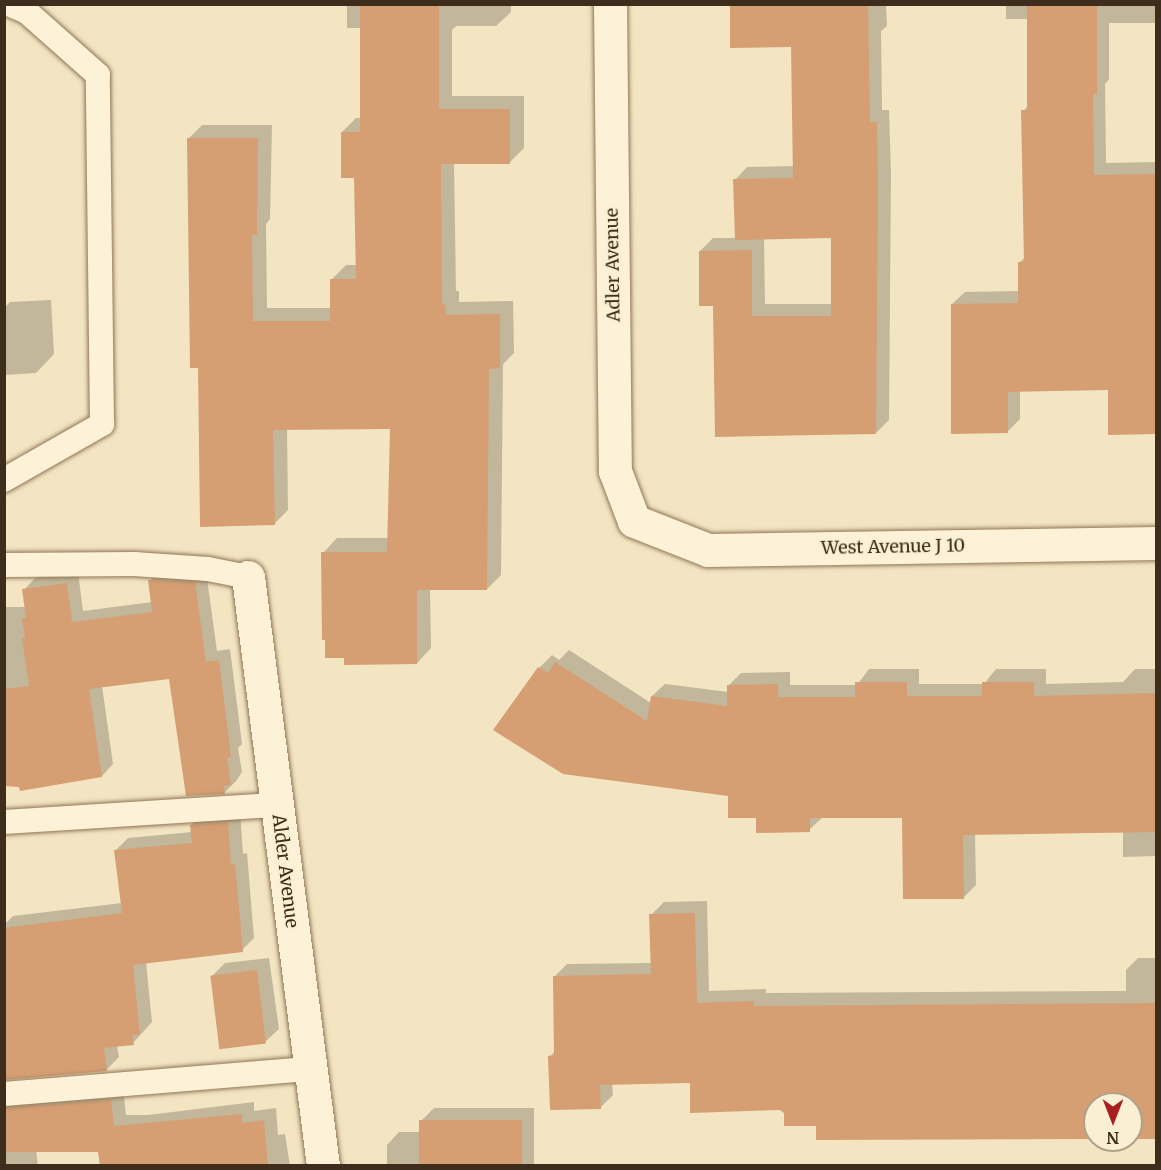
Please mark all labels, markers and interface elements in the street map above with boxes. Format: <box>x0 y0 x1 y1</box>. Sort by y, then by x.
street label: Adler Avenue <box>601 208 625 322</box>
street label: West Avenue J 10 <box>821 535 965 559</box>
street label: Alder Avenue <box>267 813 303 929</box>
north arrow <box>1083 1092 1143 1152</box>
text: N <box>1107 1128 1119 1148</box>

